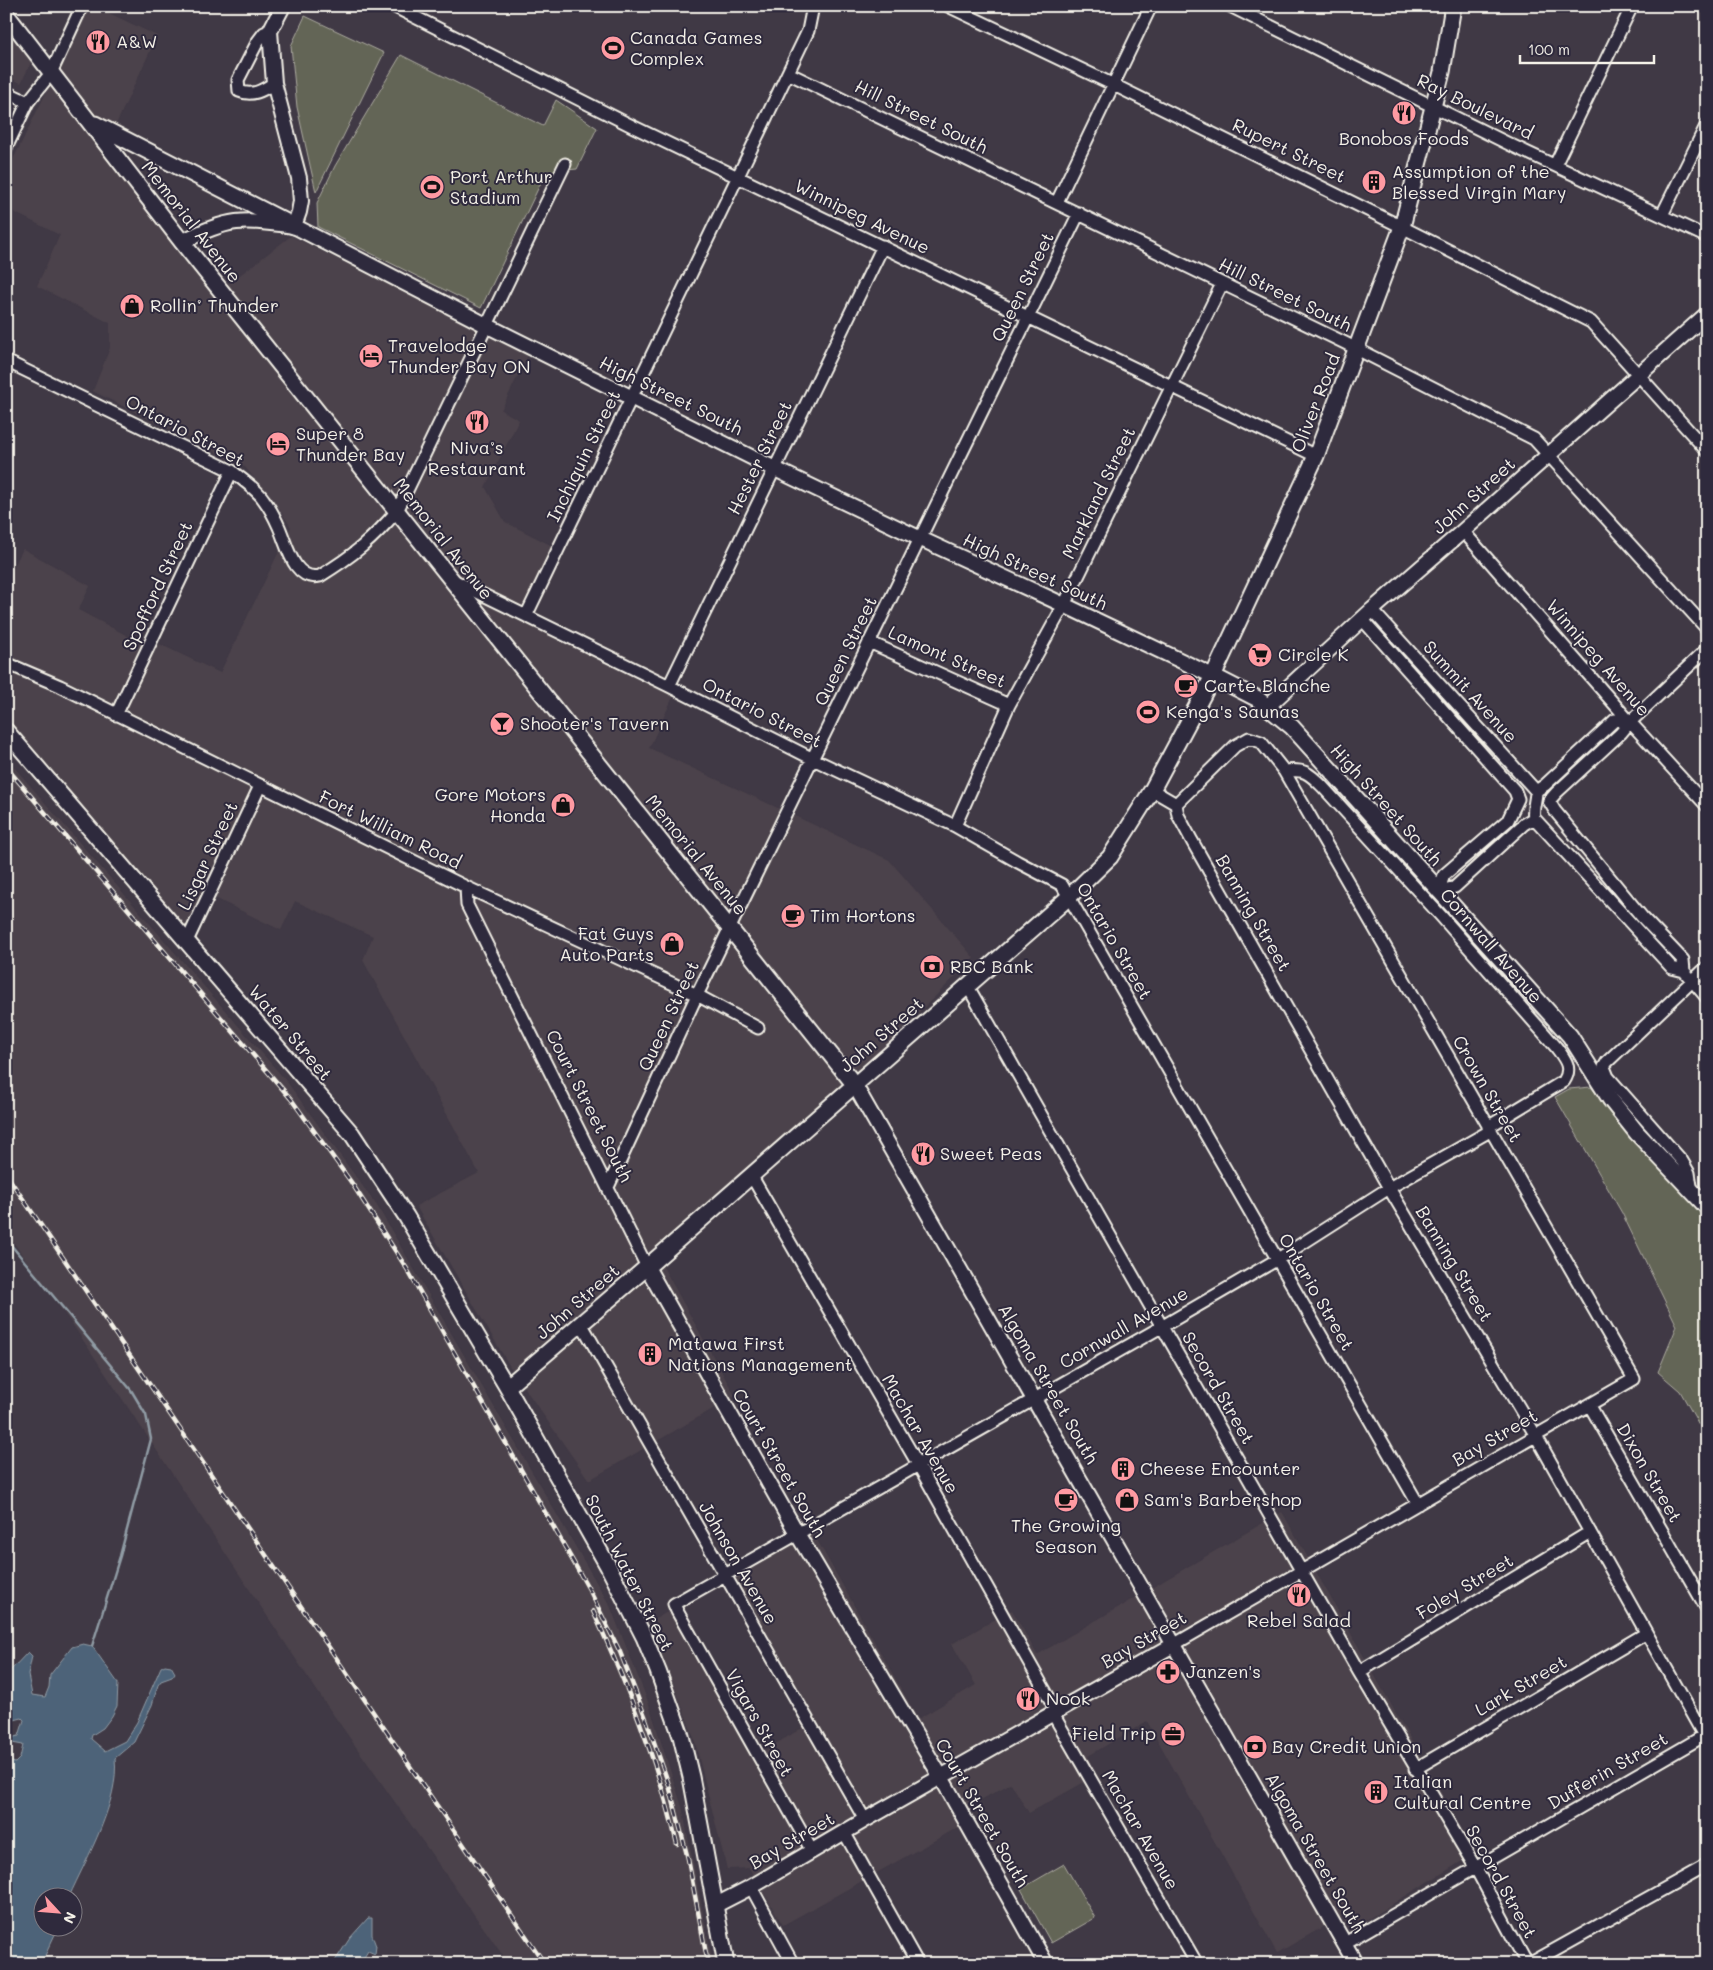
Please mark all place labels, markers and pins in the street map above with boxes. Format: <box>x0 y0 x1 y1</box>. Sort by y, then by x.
place label: Canada Games Complex <box>630 25 762 70</box>
restaurant icon: A&W <box>85 29 111 55</box>
place label: A&W <box>116 29 157 53</box>
sports icon: Canada Games Complex <box>600 35 626 61</box>
restaurant icon: Bonobos Foods <box>1391 100 1417 126</box>
place label: Bonobos Foods <box>1339 126 1469 150</box>
place label: Assumption of the Blessed Virgin Mary <box>1392 159 1566 204</box>
place label: Port Arthur Stadium <box>450 164 553 209</box>
building icon: Assumption of the Blessed Virgin Mary <box>1361 169 1387 195</box>
sports icon: Port Arthur Stadium <box>419 174 445 200</box>
shop icon: Rollin’ Thunder <box>119 293 145 319</box>
place label: Rollin’ Thunder <box>150 293 279 317</box>
place label: Travelodge Thunder Bay ON <box>388 333 530 378</box>
hotel icon: Travelodge Thunder Bay ON <box>358 343 384 369</box>
restaurant icon: Niva’s Restaurant <box>464 409 490 435</box>
place label: Super 8 Thunder Bay <box>296 421 405 466</box>
hotel icon: Super 8 Thunder Bay <box>265 431 291 457</box>
place label: Niva’s Restaurant <box>428 435 526 480</box>
supermarket icon: Circle K <box>1247 642 1273 668</box>
place label: Circle K <box>1278 642 1348 666</box>
cafe icon: Carte Blanche <box>1173 673 1199 699</box>
place label: Carte Blanche <box>1204 673 1331 697</box>
sports icon: Kenga's Saunas <box>1135 699 1161 725</box>
place label: Kenga's Saunas <box>1166 699 1299 723</box>
bar icon: Shooter's Tavern <box>489 711 515 737</box>
place label: Shooter's Tavern <box>520 711 669 735</box>
place label: Gore Motors Honda <box>435 782 546 827</box>
shop icon: Gore Motors Honda <box>550 792 576 818</box>
cafe icon: Tim Hortons <box>780 903 806 929</box>
place label: Tim Hortons <box>810 903 916 927</box>
place label: Fat Guys Auto Parts <box>559 921 654 966</box>
shop icon: Fat Guys Auto Parts <box>659 931 685 957</box>
bank icon: RBC Bank <box>919 954 945 980</box>
place label: RBC Bank <box>950 954 1033 978</box>
restaurant icon: Sweet Peas <box>910 1141 936 1167</box>
place label: Sweet Peas <box>940 1141 1042 1165</box>
place label: Matawa First Nations Management <box>668 1331 853 1376</box>
building icon: Matawa First Nations Management <box>637 1341 663 1367</box>
building icon: Cheese Encounter <box>1110 1456 1136 1482</box>
place label: Cheese Encounter <box>1140 1456 1300 1480</box>
cafe icon: The Growing Season <box>1053 1487 1079 1513</box>
shop icon: Sam's Barbershop <box>1114 1487 1140 1513</box>
place label: Sam's Barbershop <box>1144 1487 1302 1511</box>
place label: The Growing Season <box>1011 1513 1121 1558</box>
restaurant icon: Rebel Salad <box>1286 1582 1312 1608</box>
place label: Rebel Salad <box>1247 1608 1351 1632</box>
pharmacy icon: Janzen's <box>1155 1659 1181 1685</box>
place label: Janzen's <box>1186 1659 1261 1683</box>
restaurant icon: Nook <box>1015 1686 1041 1712</box>
place label: Nook <box>1046 1686 1090 1710</box>
place label: Field Trip <box>1072 1721 1156 1745</box>
office icon: Field Trip <box>1160 1721 1186 1747</box>
bank icon: Bay Credit Union <box>1242 1734 1268 1760</box>
place label: Bay Credit Union <box>1272 1734 1421 1758</box>
place label: Italian Cultural Centre <box>1394 1769 1532 1814</box>
building icon: Italian Cultural Centre <box>1363 1779 1389 1805</box>

